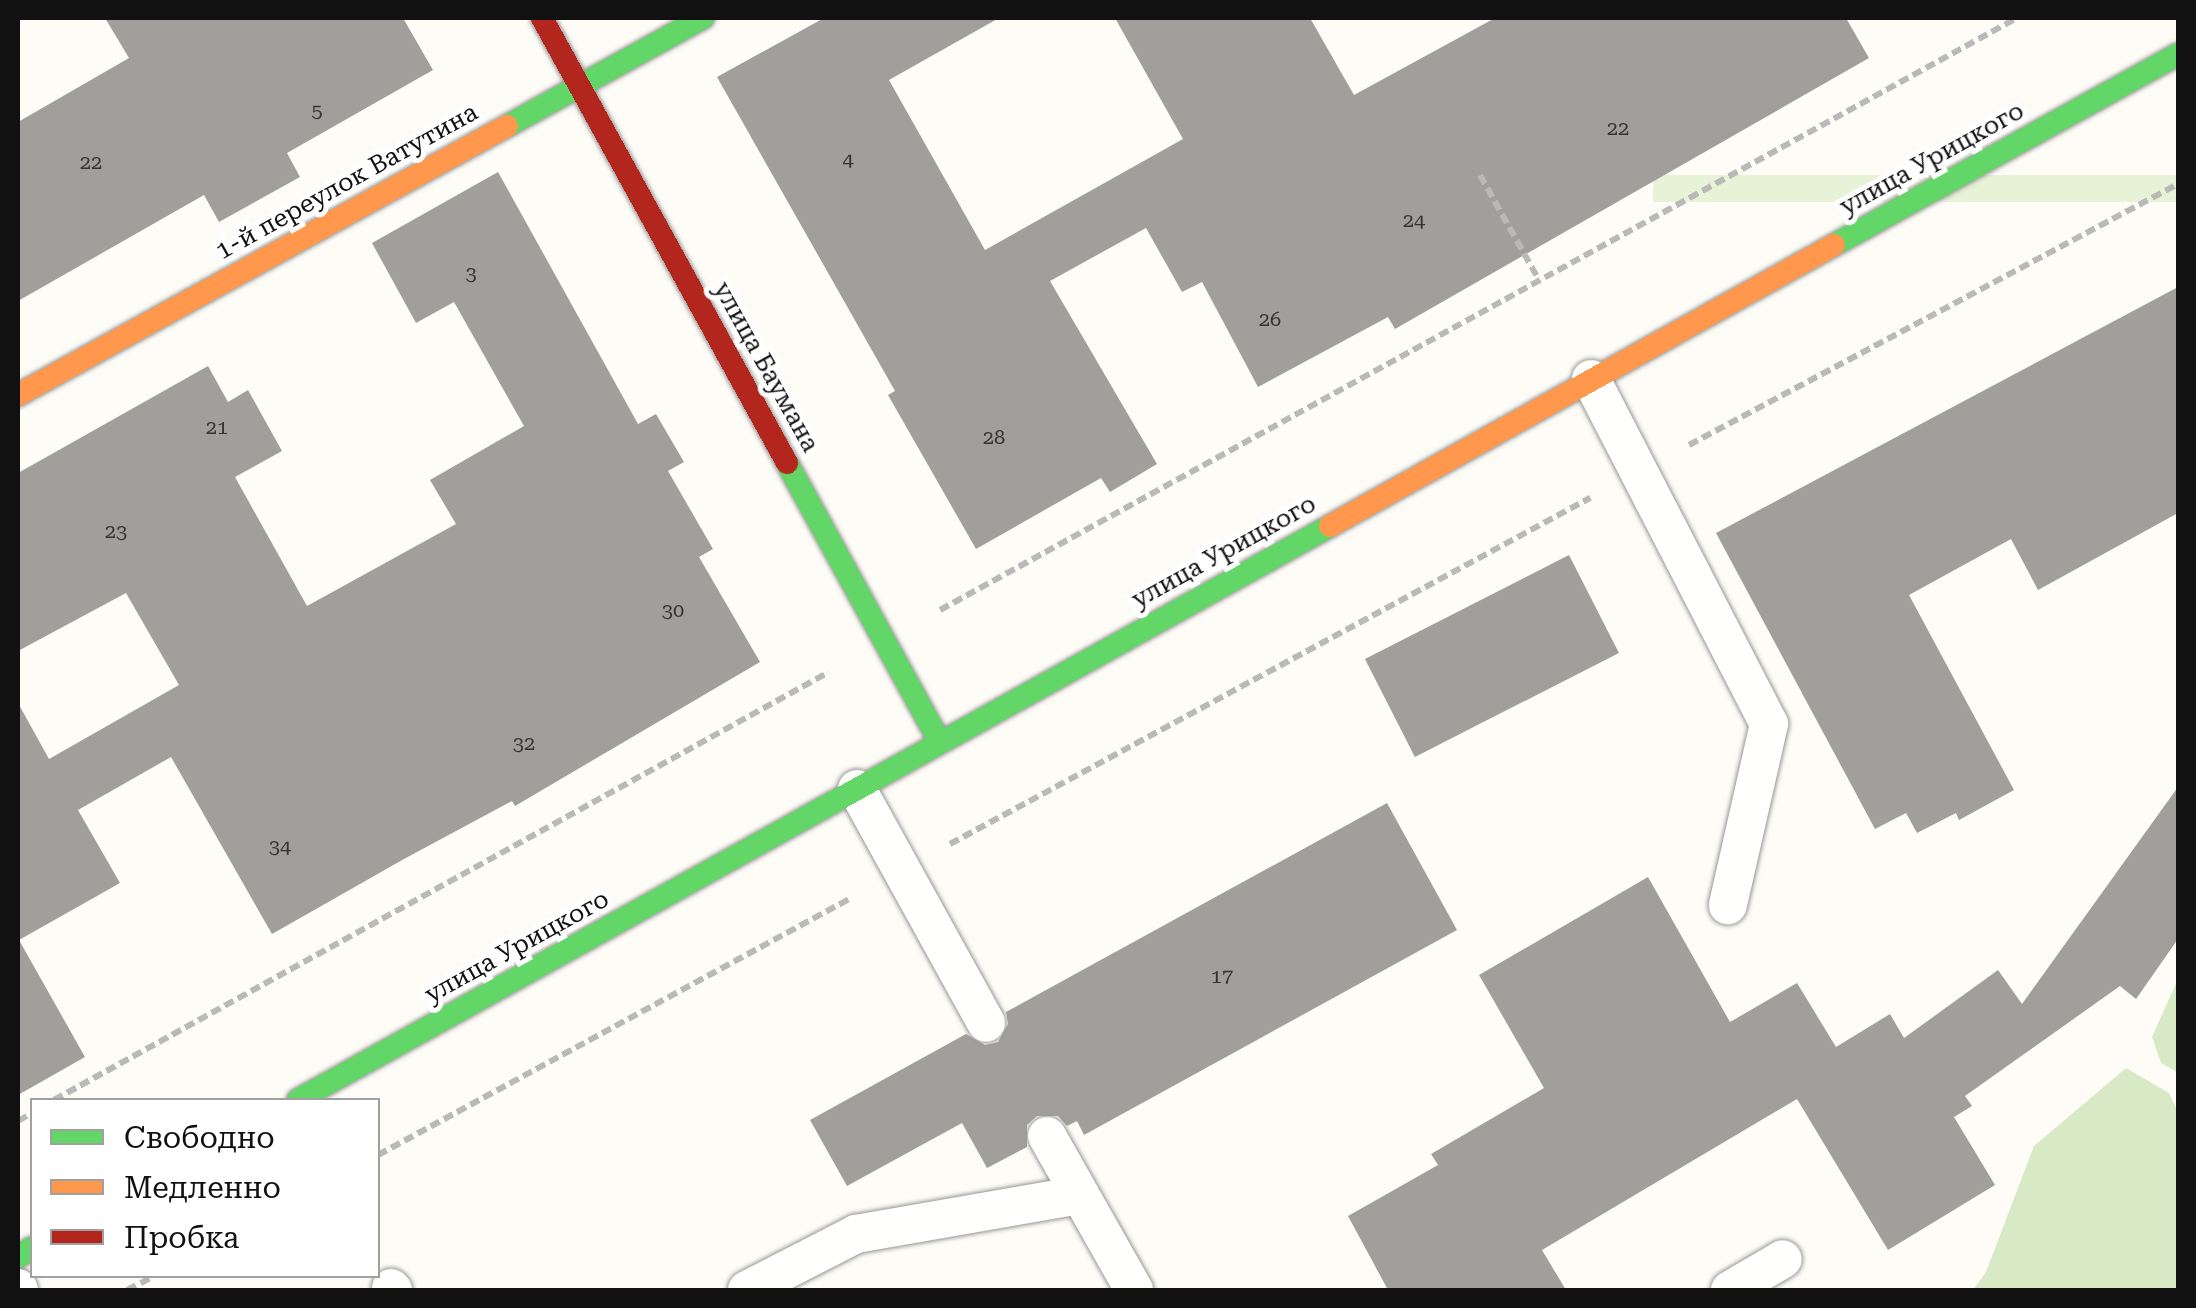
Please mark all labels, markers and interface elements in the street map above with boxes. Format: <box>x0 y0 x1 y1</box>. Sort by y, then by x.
street label: улица Урицкого <box>1835 96 2029 222</box>
street label: 1-й переулок Ватутина <box>211 97 483 267</box>
house number: 5 <box>311 98 323 122</box>
house number: 22 <box>1607 116 1629 140</box>
house number: 4 <box>842 147 854 171</box>
house number: 22 <box>80 150 102 174</box>
house number: 24 <box>1403 208 1425 232</box>
house number: 3 <box>465 261 477 285</box>
street label: улица Баумана <box>707 277 825 457</box>
house number: 26 <box>1259 307 1281 331</box>
house number: 21 <box>206 415 228 439</box>
house number: 28 <box>983 425 1005 449</box>
street label: улица Урицкого <box>1127 489 1321 615</box>
house number: 23 <box>105 519 127 543</box>
house number: 30 <box>662 598 684 622</box>
house number: 32 <box>513 731 535 755</box>
house number: 34 <box>269 834 291 858</box>
street label: улица Урицкого <box>420 884 614 1010</box>
house number: 17 <box>1211 964 1233 988</box>
legend <box>30 1098 380 1278</box>
text: Свободно <box>124 1120 275 1155</box>
text: Медленно <box>124 1170 281 1205</box>
text: Пробка <box>124 1220 239 1255</box>

